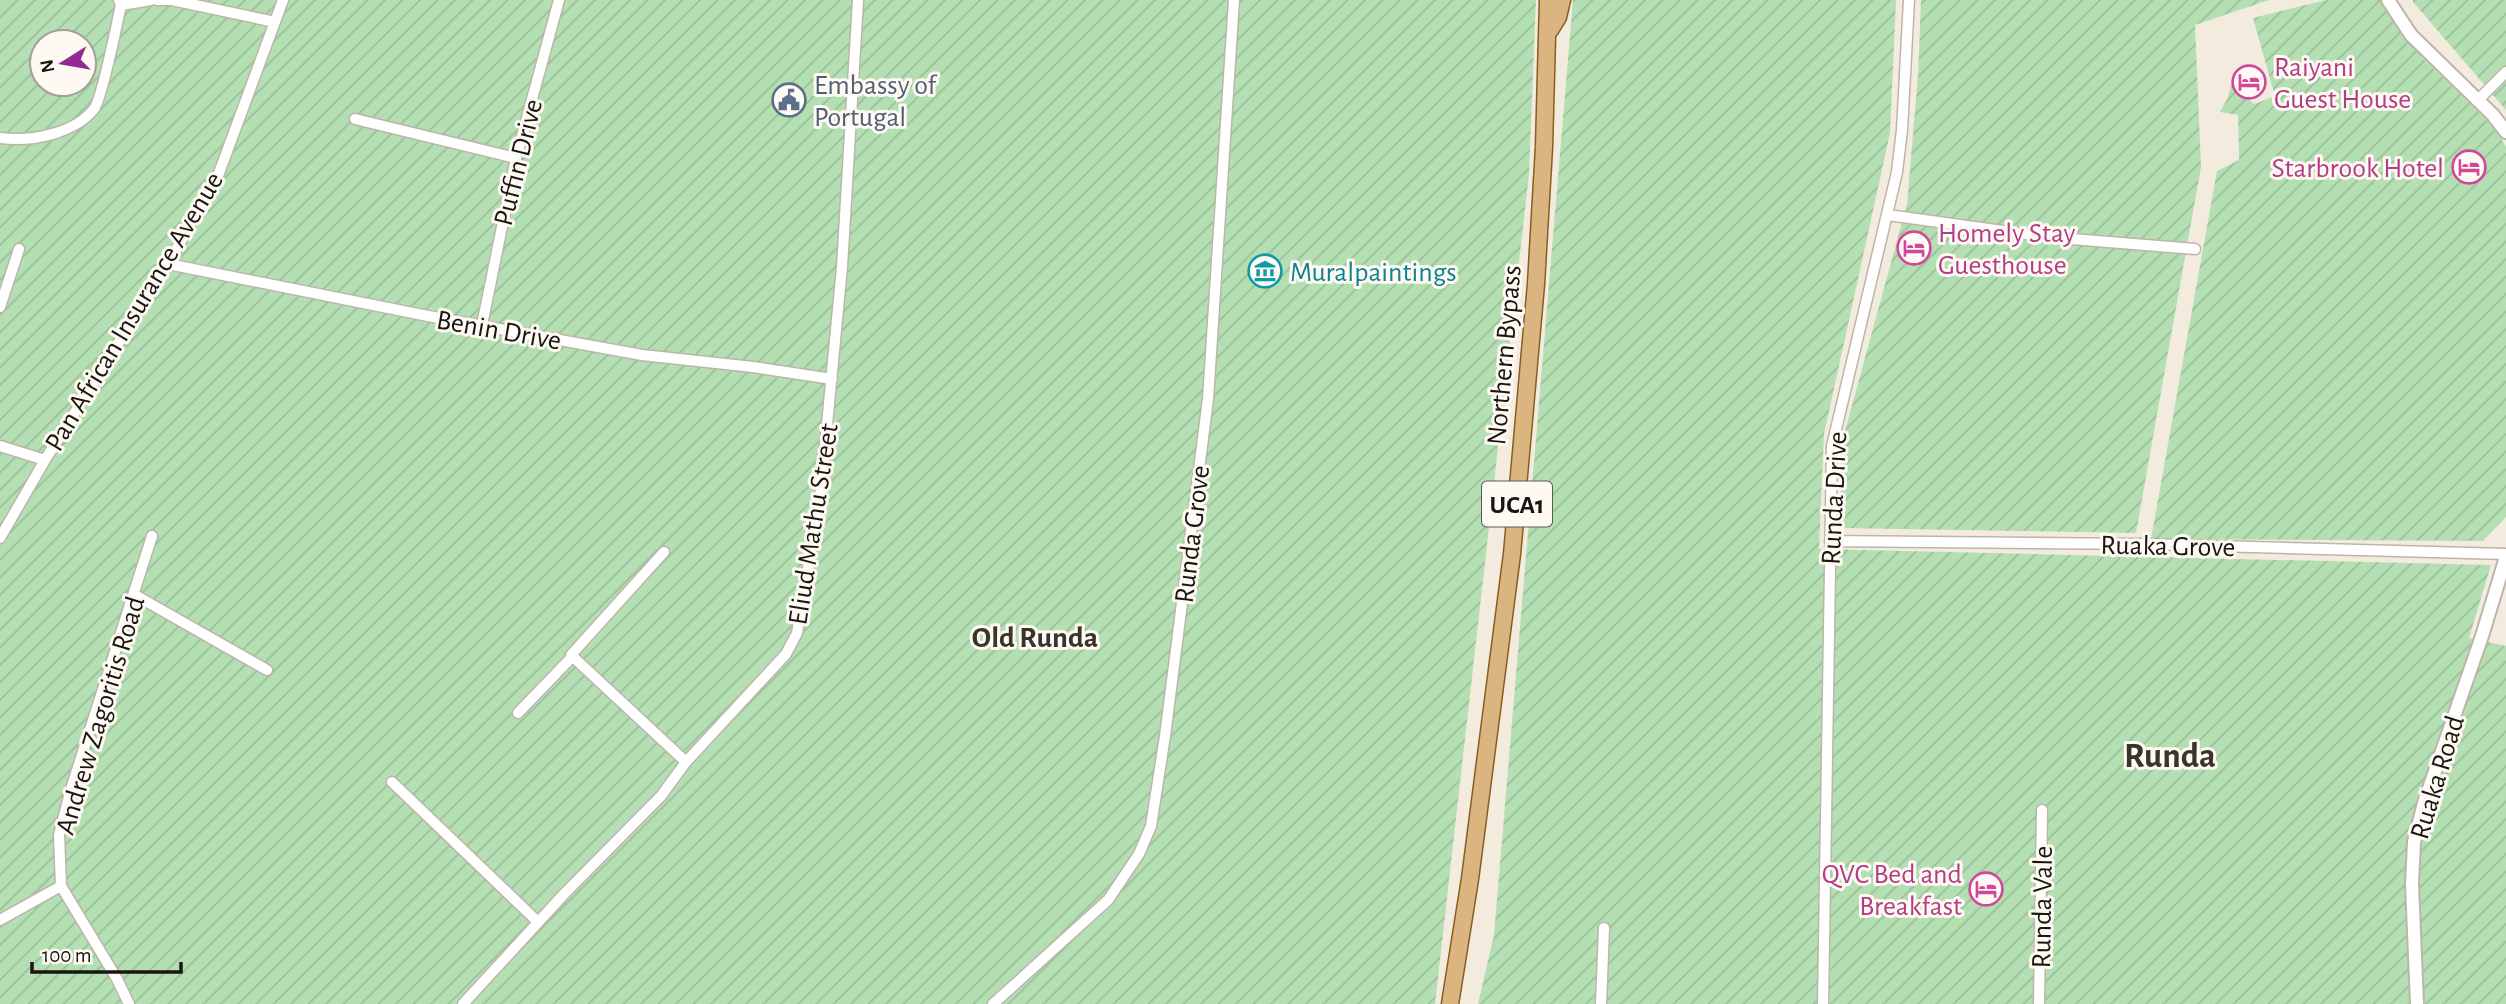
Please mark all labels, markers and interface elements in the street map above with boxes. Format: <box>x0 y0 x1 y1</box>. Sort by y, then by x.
north arrow <box>28 28 98 98</box>
place label: Raiyani Guest House <box>2274 54 2411 114</box>
text: N <box>37 58 58 74</box>
hotel icon: Raiyani Guest House <box>2230 63 2268 101</box>
place label: Embassy of Portugal <box>814 72 937 132</box>
public building icon: Embassy of Portugal <box>770 81 808 119</box>
street label: Puffin Drive <box>490 96 548 229</box>
hotel icon: Starbrook Hotel <box>2450 148 2488 186</box>
place label: Starbrook Hotel <box>2271 155 2444 183</box>
street label: Pan African Insurance Avenue <box>40 168 229 456</box>
place label: Homely Stay Guesthouse <box>1938 220 2076 280</box>
hotel icon: Homely Stay Guesthouse <box>1895 229 1933 267</box>
museum icon: Muralpaintings <box>1246 252 1284 290</box>
place label: Muralpaintings <box>1290 259 1457 287</box>
street label: Northern Bypass <box>1483 264 1527 446</box>
street label: Benin Drive <box>434 306 563 356</box>
street label: Eliud Mathu Street <box>784 422 844 627</box>
street label: Runda Drive <box>1818 431 1852 566</box>
street label: Runda Grove <box>1171 464 1215 605</box>
road number: UCA1 <box>1482 482 1552 526</box>
street label: Ruaka Grove <box>2100 532 2236 562</box>
street label: Andrew Zagoritis Road <box>51 593 150 838</box>
district label: Old Runda <box>972 623 1098 653</box>
street label: Ruaka Road <box>2406 712 2470 843</box>
district label: Runda <box>2124 739 2216 774</box>
street label: Runda Vale <box>2028 846 2058 969</box>
place label: QVC Bed and Breakfast <box>1822 861 1962 921</box>
hotel icon: QVC Bed and Breakfast <box>1967 870 2005 908</box>
scale bar <box>32 930 180 974</box>
text: 100 m <box>42 945 92 966</box>

